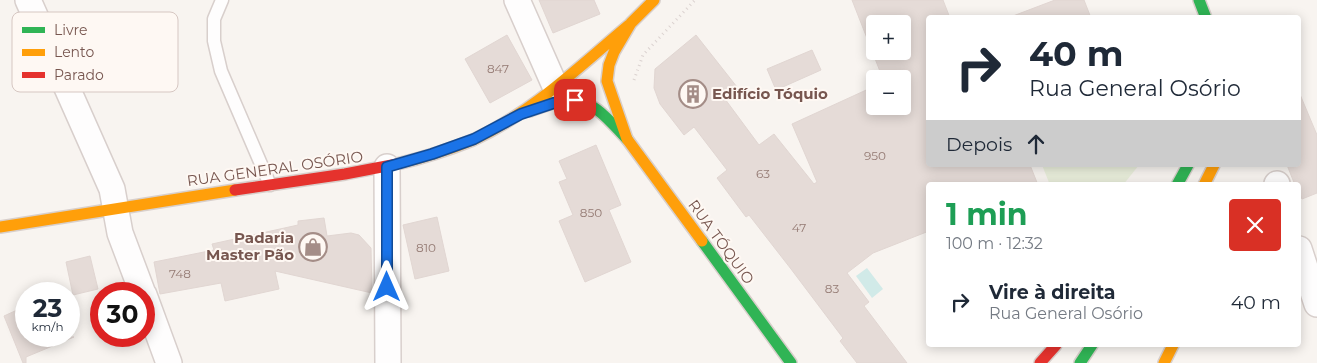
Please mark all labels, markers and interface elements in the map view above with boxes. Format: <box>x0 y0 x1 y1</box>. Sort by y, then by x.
legend <box>12 12 178 92</box>
map controls <box>866 15 911 115</box>
button: + <box>866 15 911 60</box>
text: Livre <box>54 21 88 39</box>
text: 40 m <box>1029 32 1124 75</box>
icon: right <box>946 35 1011 100</box>
text: Lento <box>54 43 94 61</box>
house number: 847 <box>487 61 509 76</box>
text: Parado <box>54 66 104 84</box>
button: − <box>866 70 911 115</box>
text: Rua General Osório <box>1029 75 1241 102</box>
pin <box>554 79 596 121</box>
building icon: Edifício Tóquio <box>678 79 708 109</box>
place label: Edifício Tóquio <box>712 84 828 103</box>
icon: arrive <box>561 86 589 114</box>
icon: ahead <box>1022 130 1050 158</box>
text: Depois <box>946 133 1012 156</box>
street label: RUA GENERAL OSÓRIO <box>186 147 364 190</box>
house number: 950 <box>864 148 886 163</box>
house number: 63 <box>756 166 770 181</box>
street label: RUA TÓQUIO <box>684 196 758 288</box>
text: 1 min <box>946 196 1027 233</box>
button: close <box>1229 199 1281 251</box>
house number: 850 <box>580 205 602 220</box>
house number: 47 <box>792 220 806 235</box>
place label: Padaria Master Pão <box>206 228 294 264</box>
shop icon: Padaria Master Pão <box>298 232 328 262</box>
text: 100 m · 12:32 <box>946 234 1043 253</box>
house number: 810 <box>416 240 436 255</box>
position arrow <box>360 260 412 312</box>
house number: 748 <box>169 266 191 281</box>
house number: 83 <box>825 281 839 296</box>
text: Vire à direita <box>989 281 1116 304</box>
speed limit sign: 30 <box>90 282 155 347</box>
icon: right <box>946 288 974 316</box>
text: 40 m <box>1231 291 1281 314</box>
text: 23 <box>33 293 62 323</box>
text: Rua General Osório <box>989 304 1143 323</box>
text: km/h <box>31 319 64 334</box>

